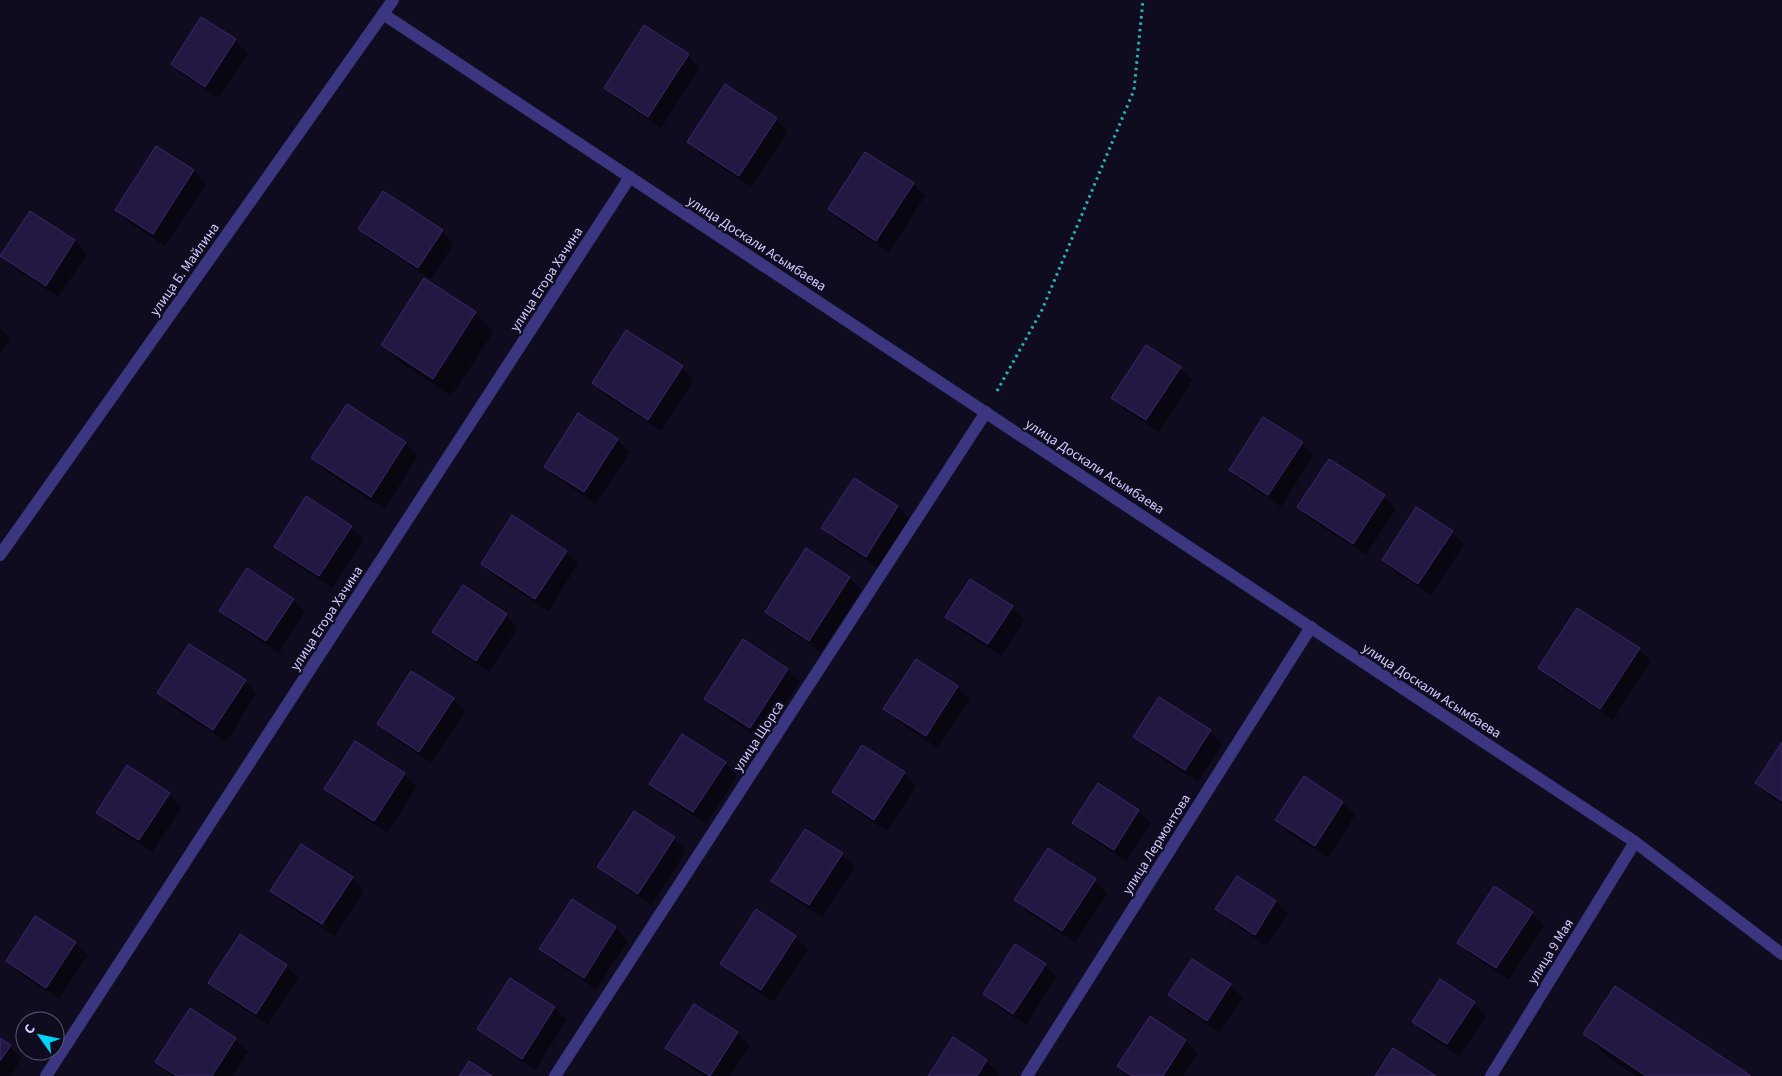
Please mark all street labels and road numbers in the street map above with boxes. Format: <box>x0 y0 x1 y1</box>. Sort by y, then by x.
street label: улица Доскали Асымбаева <box>683 191 830 296</box>
street label: улица Б. Майлина <box>145 219 224 320</box>
street label: улица Егора Хачина <box>505 223 588 336</box>
street label: улица Доскали Асымбаева <box>1021 414 1168 519</box>
street label: улица Егора Хачина <box>285 562 368 675</box>
street label: улица Доскали Асымбаева <box>1358 638 1505 743</box>
street label: улица Щорса <box>729 697 789 776</box>
street label: улица Лермонтова <box>1118 790 1196 899</box>
street label: улица 9 Мая <box>1523 915 1579 988</box>

